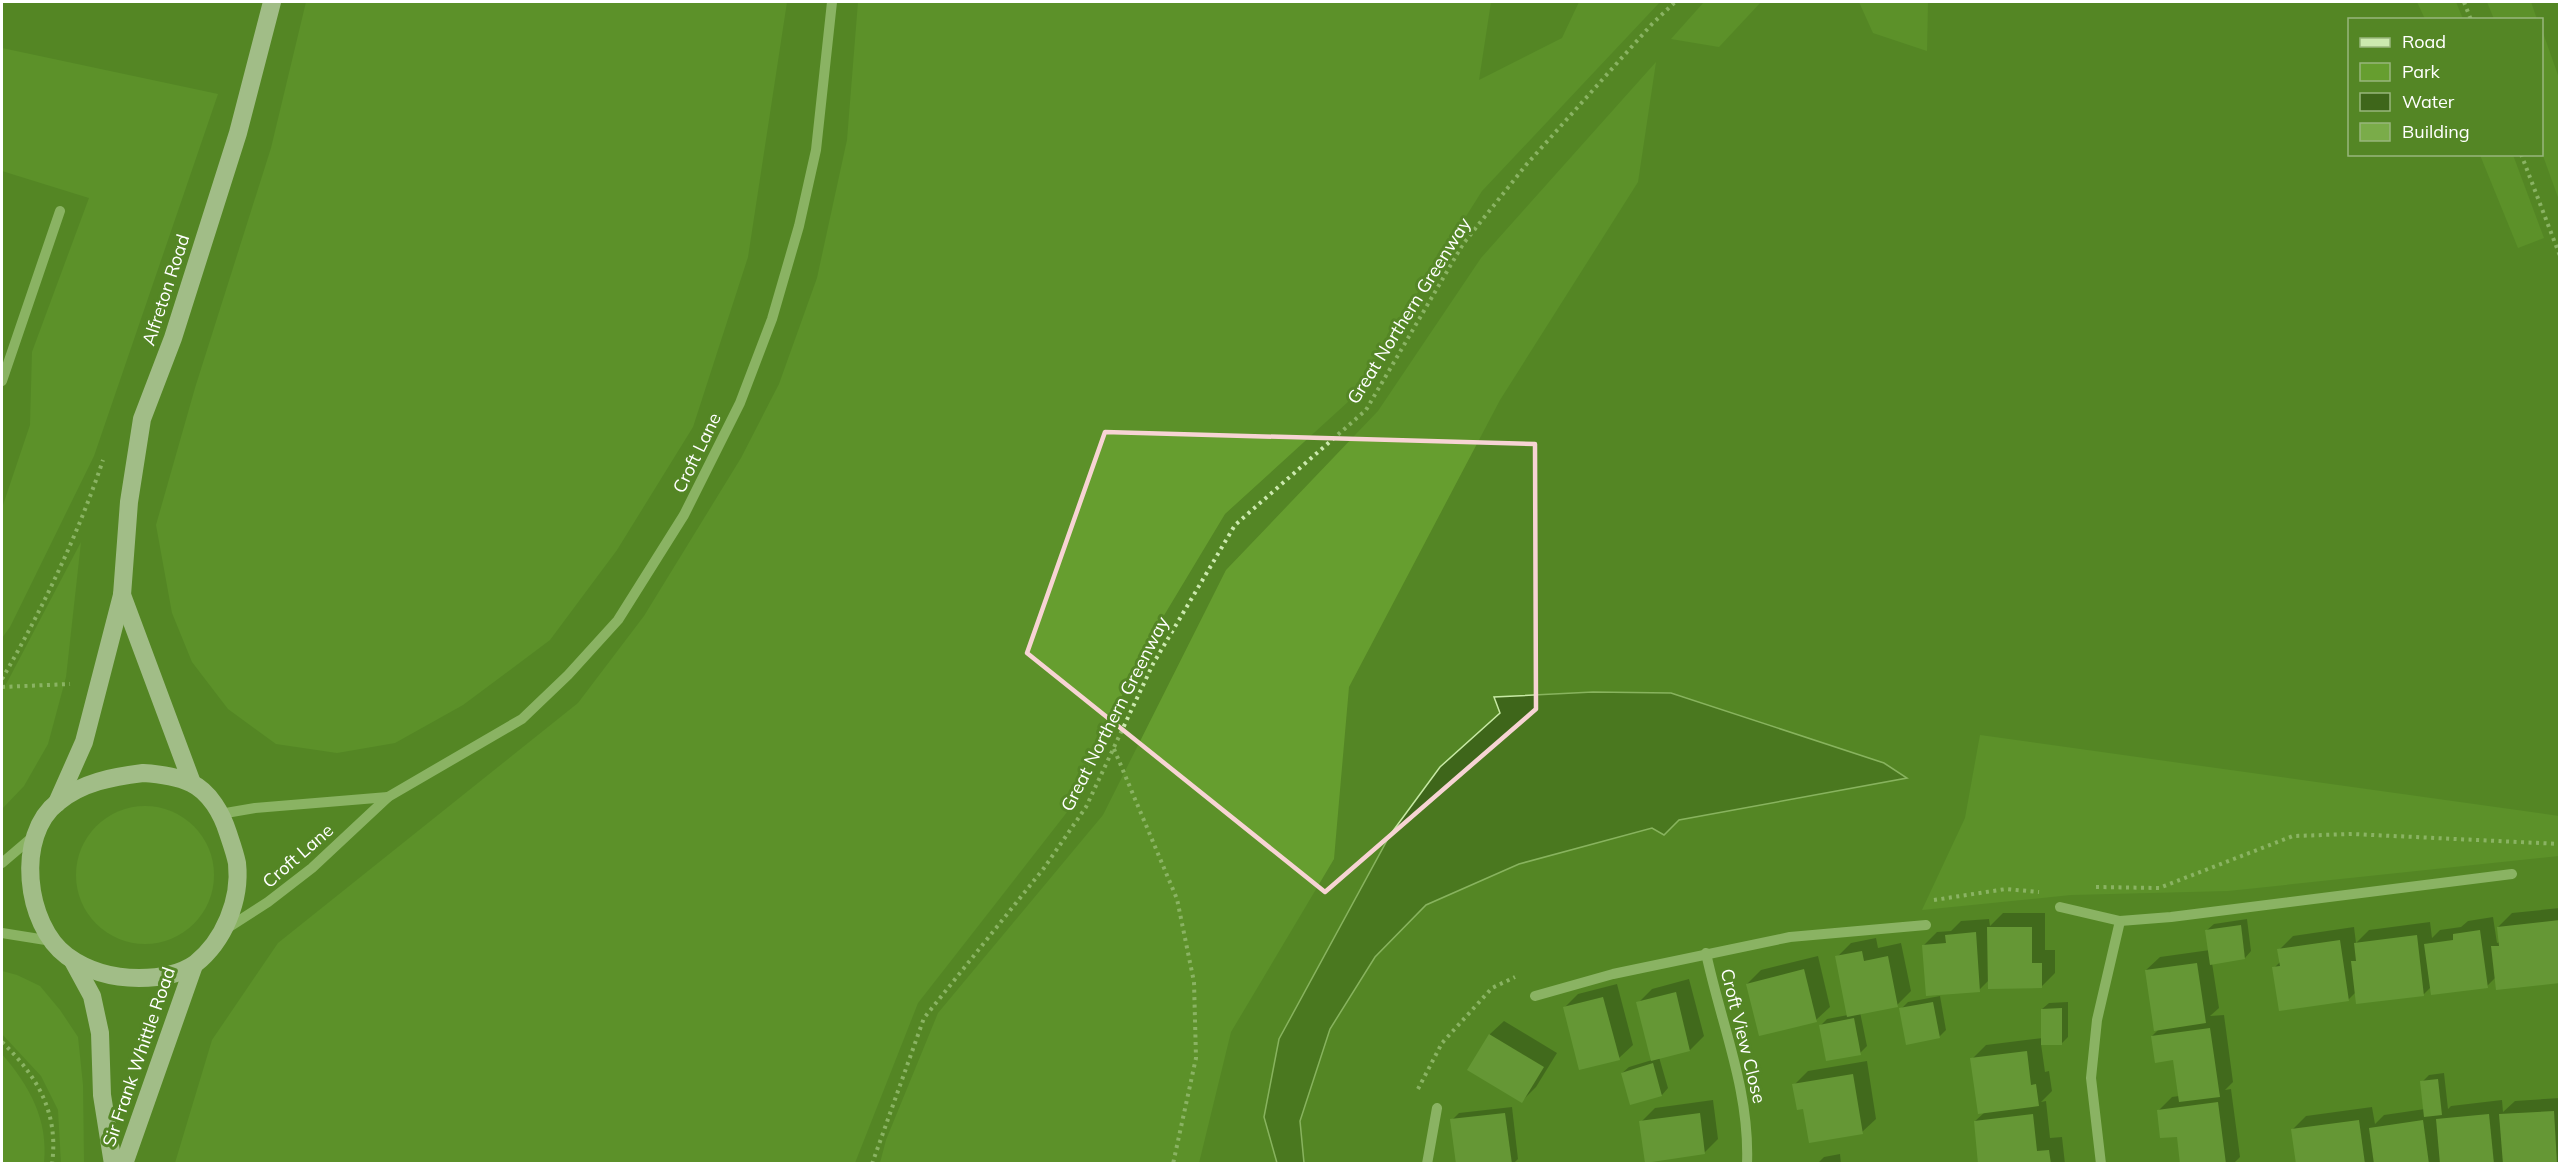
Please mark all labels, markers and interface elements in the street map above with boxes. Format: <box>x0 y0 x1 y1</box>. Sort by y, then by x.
legend <box>2348 18 2543 156</box>
text: Road <box>2402 30 2446 53</box>
text: Park <box>2402 60 2441 83</box>
text: Water <box>2402 90 2455 113</box>
text: Building <box>2402 120 2470 143</box>
street label: Great Northern Greenway <box>1342 213 1476 408</box>
street label: Alfreton Road <box>137 231 194 348</box>
street label: Croft Lane <box>667 409 726 497</box>
street label: Great Northern Greenway <box>1055 612 1174 815</box>
street label: Croft Lane <box>257 819 338 893</box>
street label: Sir Frank Whittle Road <box>97 964 180 1150</box>
street label: Croft View Close <box>1716 966 1771 1106</box>

